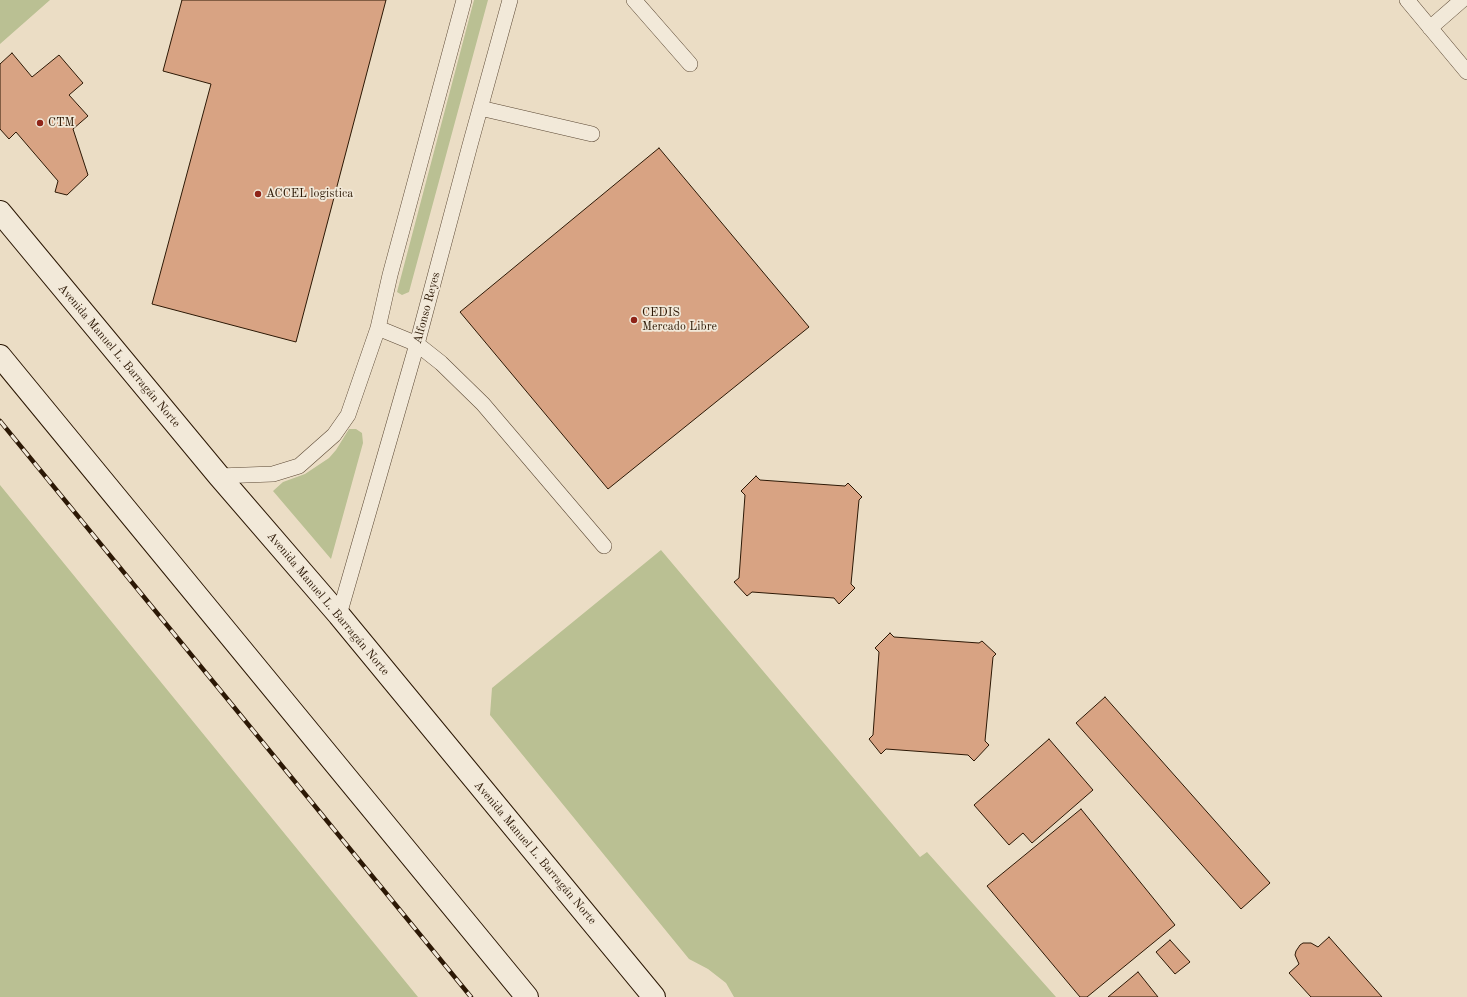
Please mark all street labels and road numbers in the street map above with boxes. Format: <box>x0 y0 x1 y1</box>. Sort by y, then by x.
street label: Alfonso Reyes <box>410 270 444 346</box>
street label: Avenida Manuel L. Barragán Norte <box>55 281 183 431</box>
street label: Avenida Manuel L. Barragán Norte <box>264 529 392 679</box>
street label: Avenida Manuel L. Barragán Norte <box>471 778 599 928</box>

